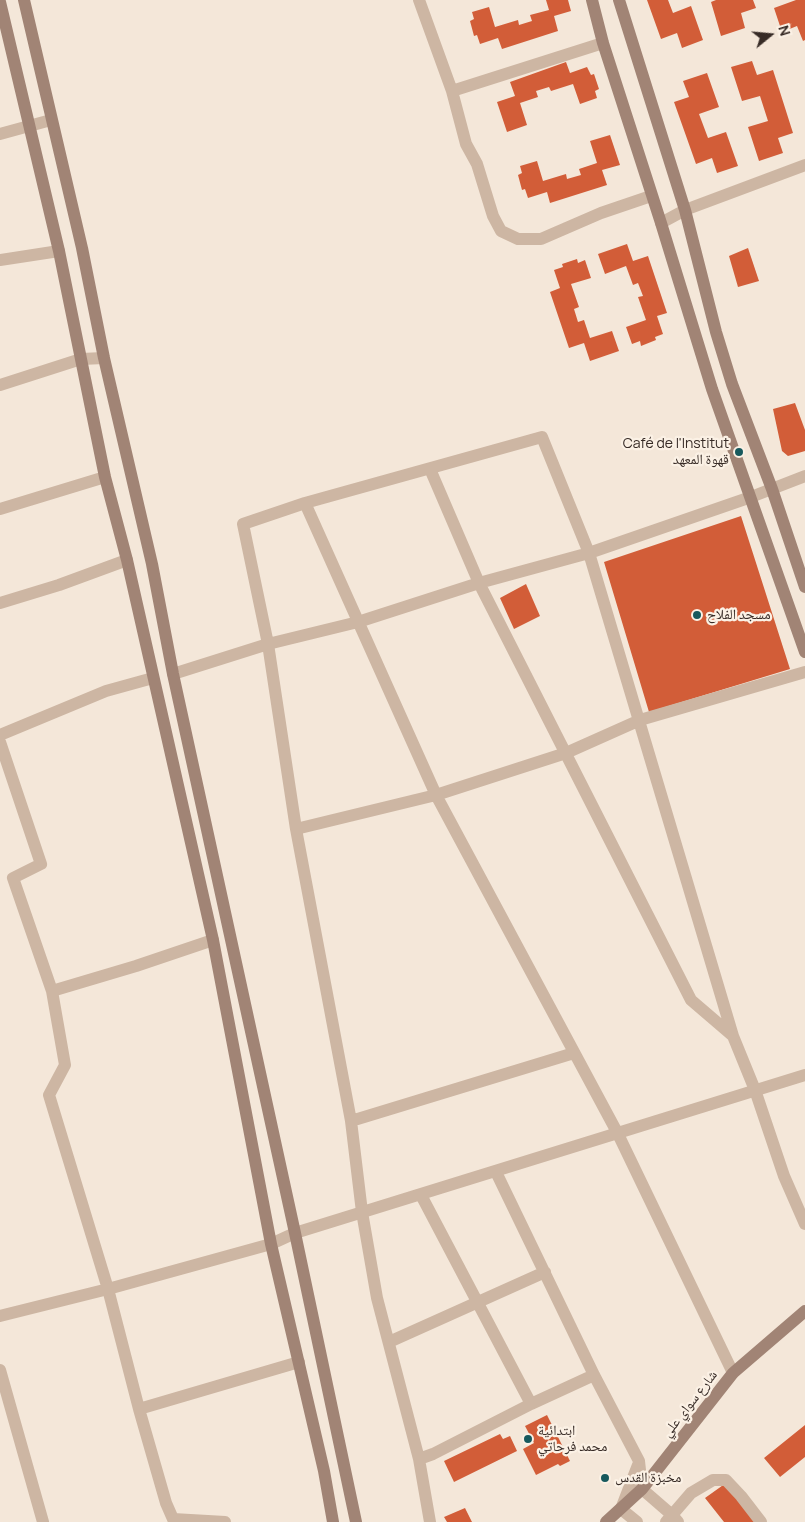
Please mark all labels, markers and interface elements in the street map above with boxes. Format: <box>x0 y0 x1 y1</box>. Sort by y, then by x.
north arrow <box>745 10 795 60</box>
text: N <box>774 23 795 38</box>
place label: Café de l'Institut قهوة المعهد <box>623 436 729 468</box>
marker: Café de l'Institut قهوة المعهد <box>733 446 745 458</box>
place label: مسجد الفلاح <box>707 607 771 623</box>
marker: مسجد الفلاح <box>691 609 703 621</box>
street label: شارع سواي علي <box>659 1367 721 1441</box>
place label: ابتدائية محمد فرحاتي <box>538 1423 607 1455</box>
marker: ابتدائية محمد فرحاتي <box>522 1433 534 1445</box>
place label: مخبزة القدس <box>615 1470 681 1486</box>
marker: مخبزة القدس <box>599 1472 611 1484</box>

